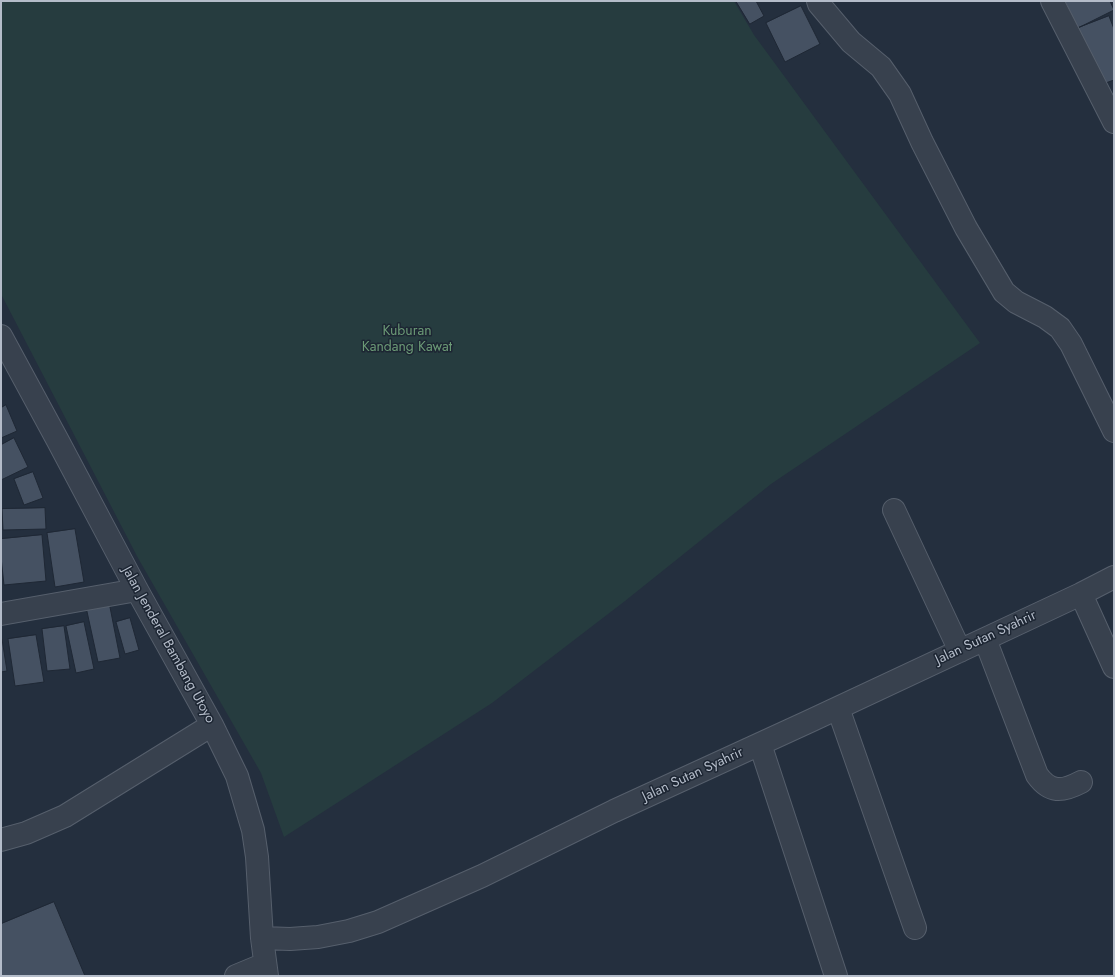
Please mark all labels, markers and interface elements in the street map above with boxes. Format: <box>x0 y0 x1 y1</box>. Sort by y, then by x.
park label: Kuburan Kandang Kawat <box>362 324 452 356</box>
street label: Jalan Jenderal Bambang Utoyo <box>118 564 218 726</box>
street label: Jalan Sutan Syahrir <box>933 607 1039 669</box>
street label: Jalan Sutan Syahrir <box>640 744 746 806</box>

